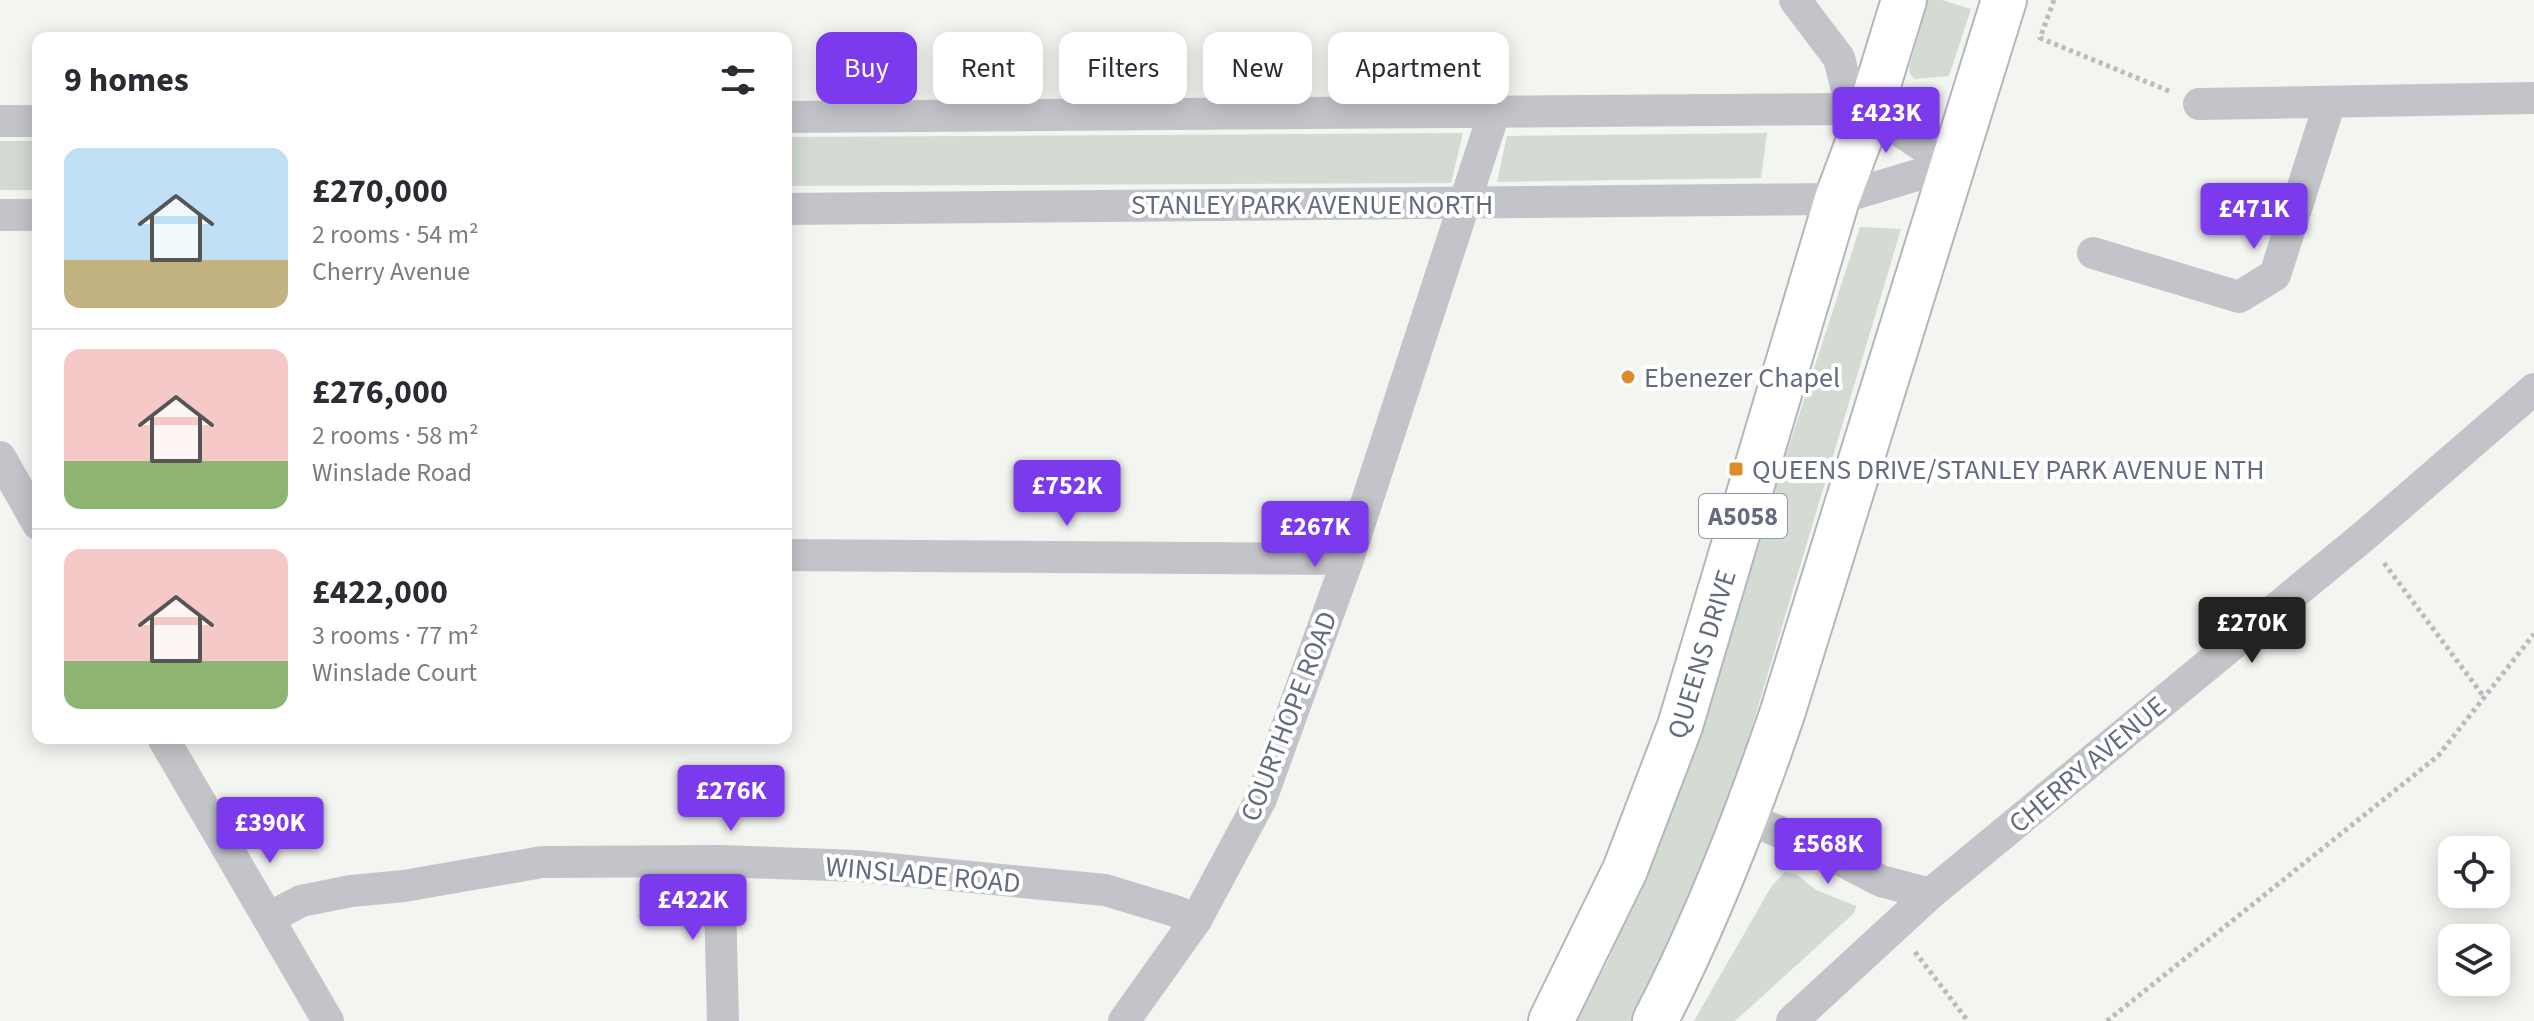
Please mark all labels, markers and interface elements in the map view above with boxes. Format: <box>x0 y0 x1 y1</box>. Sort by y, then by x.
chip: Buy <box>816 32 917 104</box>
chip: Rent <box>933 32 1043 104</box>
chip: Filters <box>1059 32 1187 104</box>
chip: New <box>1203 32 1312 104</box>
chip: Apartment <box>1328 32 1509 104</box>
text: 9 homes <box>64 56 189 105</box>
icon: filters <box>716 58 760 102</box>
pin: £423K <box>1830 87 1942 155</box>
text: £423K <box>1851 94 1921 131</box>
text: £270,000 <box>312 167 448 216</box>
icon: home <box>128 180 224 276</box>
pin: £471K <box>2198 183 2310 251</box>
street label: STANLEY PARK AVENUE NORTH <box>1131 185 1493 225</box>
text: £471K <box>2219 190 2289 227</box>
text: 2 rooms · 54 m² <box>312 216 479 253</box>
text: Cherry Avenue <box>312 253 470 290</box>
place label: Ebenezer Chapel <box>1644 358 1840 398</box>
text: £276,000 <box>312 368 448 417</box>
marker: Ebenezer Chapel <box>1619 368 1637 386</box>
icon: home <box>128 381 224 477</box>
text: 2 rooms · 58 m² <box>312 417 479 454</box>
place label: QUEENS DRIVE/STANLEY PARK AVENUE NTH <box>1752 450 2265 490</box>
text: Winslade Road <box>312 454 472 491</box>
pin: £752K <box>1011 460 1123 528</box>
marker: QUEENS DRIVE/STANLEY PARK AVENUE NTH <box>1727 460 1745 478</box>
text: £752K <box>1032 467 1102 504</box>
road number: A5058 <box>1699 494 1787 538</box>
pin: £267K <box>1259 501 1371 569</box>
text: £267K <box>1280 508 1350 545</box>
street label: QUEENS DRIVE <box>1657 565 1747 744</box>
text: £422,000 <box>312 568 448 617</box>
icon: home <box>128 581 224 677</box>
pin: £270K <box>2196 597 2308 665</box>
text: £270K <box>2217 604 2287 641</box>
street label: COURTHOPE ROAD <box>1230 606 1347 827</box>
text: 3 rooms · 77 m² <box>312 617 479 654</box>
text: Winslade Court <box>312 654 477 691</box>
street label: CHERRY AVENUE <box>2000 687 2175 843</box>
pin: £276K <box>675 765 787 833</box>
text: £276K <box>696 772 766 809</box>
pin: £390K <box>214 797 326 865</box>
text: £390K <box>235 804 305 841</box>
pin: £568K <box>1772 818 1884 886</box>
text: £568K <box>1793 825 1863 862</box>
map controls <box>2438 836 2510 996</box>
button: locate <box>2438 836 2510 908</box>
street label: WINSLADE ROAD <box>824 847 1022 903</box>
pin: £422K <box>637 874 749 942</box>
text: £422K <box>658 881 728 918</box>
button: layers <box>2438 924 2510 996</box>

